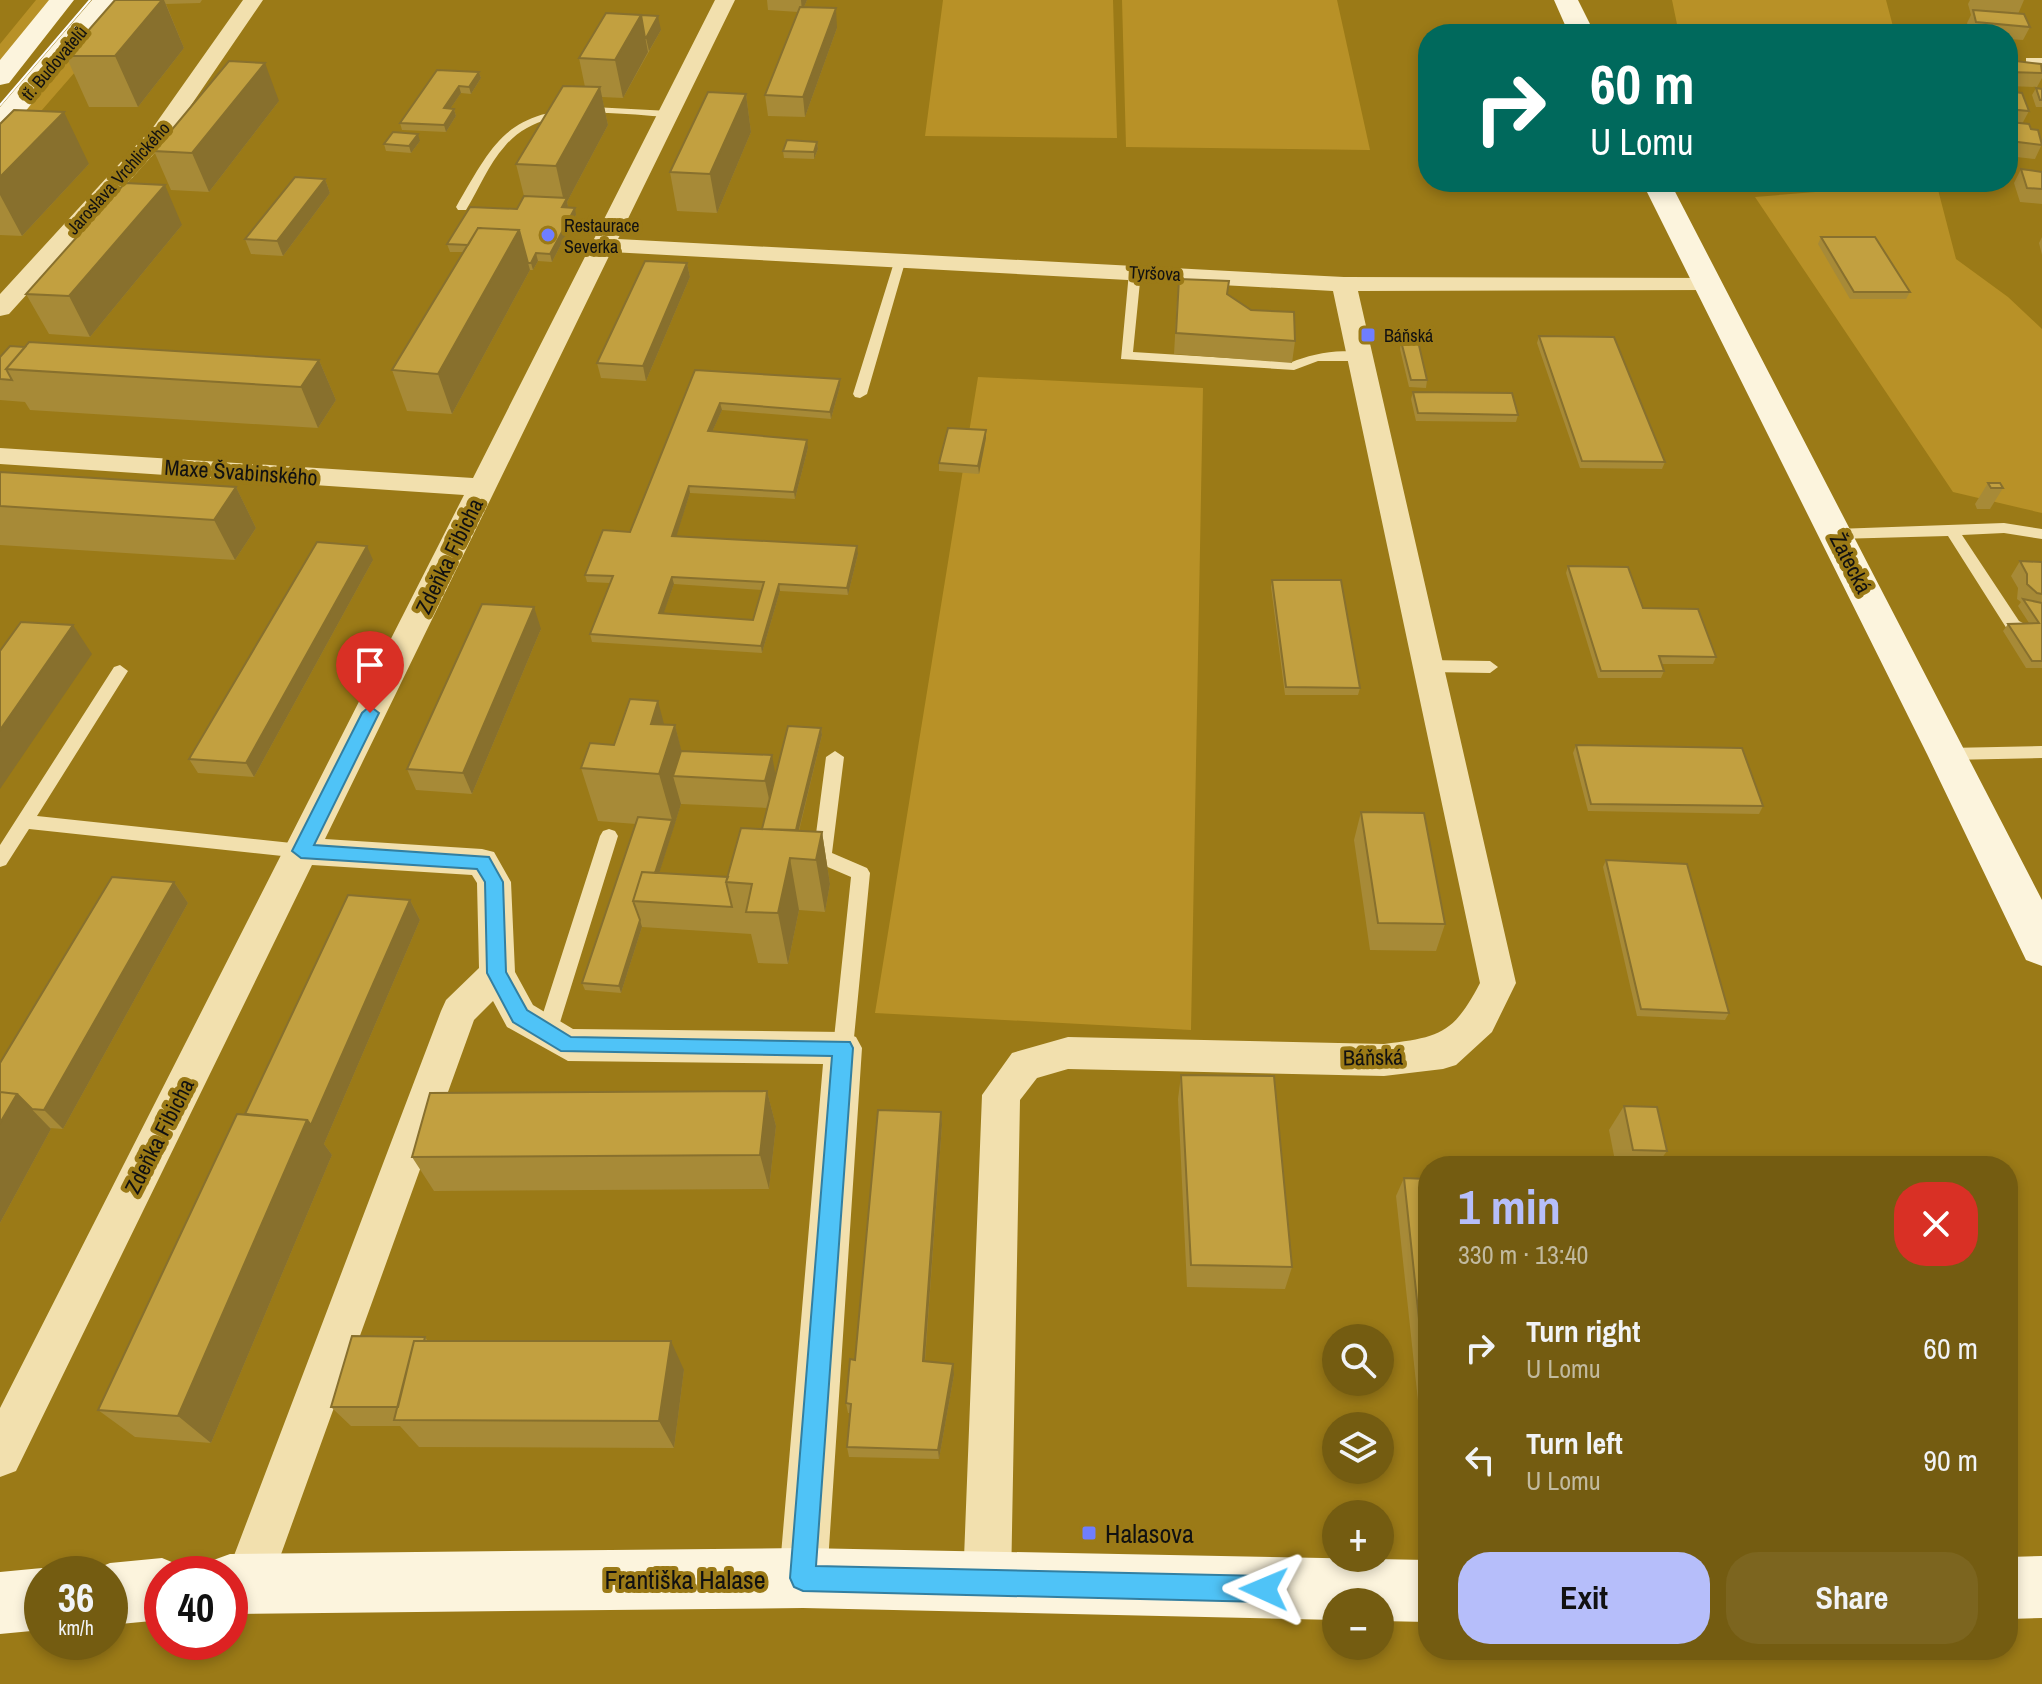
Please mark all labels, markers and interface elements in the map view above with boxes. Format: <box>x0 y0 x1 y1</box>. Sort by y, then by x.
street label: tř. Budovatelů <box>15 20 93 106</box>
text: 60 m <box>1590 46 1695 121</box>
icon: right <box>1458 56 1562 160</box>
street label: Jaroslava Vrchlického <box>61 116 175 240</box>
text: U Lomu <box>1590 118 1693 166</box>
place label: Restaurace Severka <box>564 213 639 259</box>
marker: Restaurace Severka <box>539 226 557 244</box>
street label: Tyršova <box>1129 259 1181 287</box>
place label: Báňská <box>1384 323 1433 348</box>
marker: Báňská <box>1359 326 1377 344</box>
street label: Maxe Švabinského <box>163 452 319 492</box>
street label: Zdeňka Fibicha <box>408 493 490 619</box>
street label: Žatecká <box>1823 528 1879 598</box>
pin <box>336 631 404 713</box>
icon: arrive <box>348 643 392 687</box>
street label: Báňská <box>1343 1041 1403 1073</box>
street label: Zdeňka Fibicha <box>117 1073 201 1199</box>
text: 1 min <box>1458 1174 1561 1239</box>
button: close <box>1894 1182 1978 1266</box>
text: 330 m · 13:40 <box>1458 1237 1588 1272</box>
text: Turn right <box>1526 1311 1640 1351</box>
map controls <box>1322 1324 1394 1660</box>
button: search <box>1322 1324 1394 1396</box>
icon: right <box>1458 1326 1502 1370</box>
text: 60 m <box>1923 1328 1978 1368</box>
text: U Lomu <box>1526 1351 1601 1386</box>
button: layers <box>1322 1412 1394 1484</box>
text: Turn left <box>1526 1423 1623 1463</box>
icon: left <box>1458 1438 1502 1482</box>
text: 90 m <box>1923 1440 1978 1480</box>
text: U Lomu <box>1526 1463 1601 1498</box>
button: + <box>1322 1500 1394 1572</box>
place label: Halasova <box>1105 1516 1194 1551</box>
marker: Halasova <box>1080 1524 1098 1542</box>
position arrow <box>1222 1547 1306 1631</box>
button: Exit <box>1458 1552 1710 1644</box>
button: Share <box>1726 1552 1978 1644</box>
speed limit sign: 40 <box>144 1556 248 1660</box>
street label: Františka Halase <box>604 1562 766 1597</box>
text: 36 <box>58 1571 94 1624</box>
button: − <box>1322 1588 1394 1660</box>
text: km/h <box>58 1614 94 1641</box>

